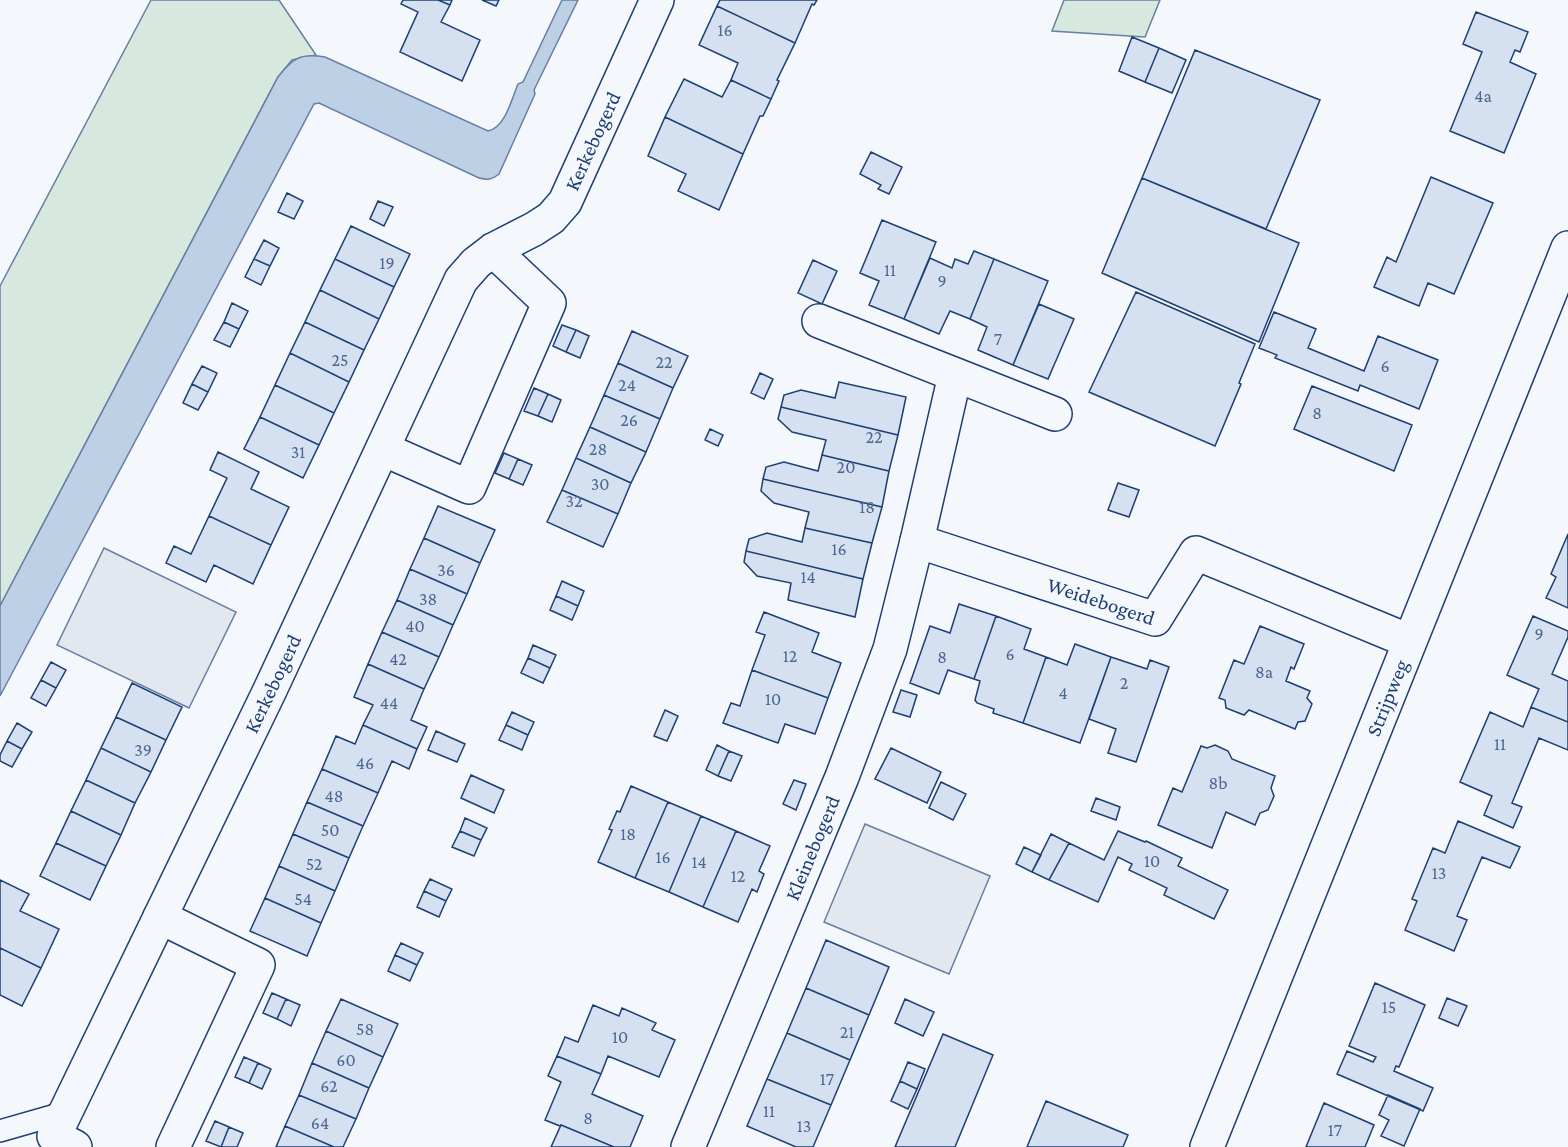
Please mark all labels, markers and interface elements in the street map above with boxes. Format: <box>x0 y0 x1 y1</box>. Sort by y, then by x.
house number: 16 <box>717 20 733 40</box>
house number: 4a <box>1474 86 1492 106</box>
street label: Kerkebogerd <box>560 88 626 194</box>
house number: 19 <box>379 253 395 273</box>
house number: 11 <box>884 260 896 280</box>
house number: 9 <box>937 271 947 291</box>
house number: 7 <box>994 329 1002 349</box>
house number: 25 <box>331 350 349 370</box>
house number: 22 <box>655 352 673 372</box>
house number: 6 <box>1380 356 1390 376</box>
house number: 24 <box>618 375 636 395</box>
house number: 8 <box>1312 403 1322 423</box>
house number: 26 <box>620 410 638 430</box>
house number: 22 <box>865 427 883 447</box>
house number: 28 <box>589 439 607 459</box>
house number: 31 <box>291 442 305 462</box>
house number: 20 <box>837 457 855 477</box>
house number: 30 <box>591 474 609 494</box>
house number: 32 <box>565 491 583 511</box>
house number: 18 <box>859 497 875 517</box>
house number: 16 <box>831 539 847 559</box>
house number: 36 <box>437 560 455 580</box>
house number: 14 <box>800 567 816 587</box>
street label: Weidebogerd <box>1044 572 1158 630</box>
house number: 38 <box>419 589 437 609</box>
house number: 40 <box>405 616 425 636</box>
house number: 9 <box>1534 624 1544 644</box>
street label: Kerkebogerd <box>239 631 306 737</box>
house number: 6 <box>1005 644 1015 664</box>
house number: 12 <box>783 646 797 666</box>
house number: 8 <box>937 647 947 667</box>
house number: 42 <box>389 649 407 669</box>
street label: Strijpweg <box>1361 656 1414 740</box>
house number: 8a <box>1255 662 1273 682</box>
house number: 2 <box>1120 673 1128 693</box>
house number: 4 <box>1058 683 1068 703</box>
house number: 10 <box>765 689 781 709</box>
house number: 44 <box>380 693 398 713</box>
house number: 11 <box>1494 734 1506 754</box>
house number: 39 <box>134 740 152 760</box>
house number: 46 <box>356 753 374 773</box>
house number: 8b <box>1209 773 1227 793</box>
house number: 48 <box>325 786 343 806</box>
street label: Kleinebogerd <box>780 792 845 904</box>
house number: 50 <box>321 820 339 840</box>
house number: 18 <box>620 824 636 844</box>
house number: 16 <box>655 847 671 867</box>
house number: 10 <box>1144 851 1160 871</box>
house number: 14 <box>691 852 707 872</box>
house number: 52 <box>306 854 322 874</box>
house number: 13 <box>1432 863 1446 883</box>
house number: 12 <box>731 866 745 886</box>
house number: 54 <box>294 889 312 909</box>
house number: 15 <box>1382 997 1396 1017</box>
house number: 58 <box>356 1019 374 1039</box>
house number: 21 <box>840 1022 854 1042</box>
house number: 10 <box>612 1027 628 1047</box>
house number: 60 <box>336 1050 356 1070</box>
house number: 17 <box>820 1069 834 1089</box>
house number: 62 <box>320 1076 338 1096</box>
house number: 11 <box>763 1101 775 1121</box>
house number: 8 <box>583 1108 593 1128</box>
house number: 64 <box>311 1113 329 1133</box>
house number: 13 <box>797 1116 811 1136</box>
house number: 17 <box>1328 1120 1342 1140</box>

